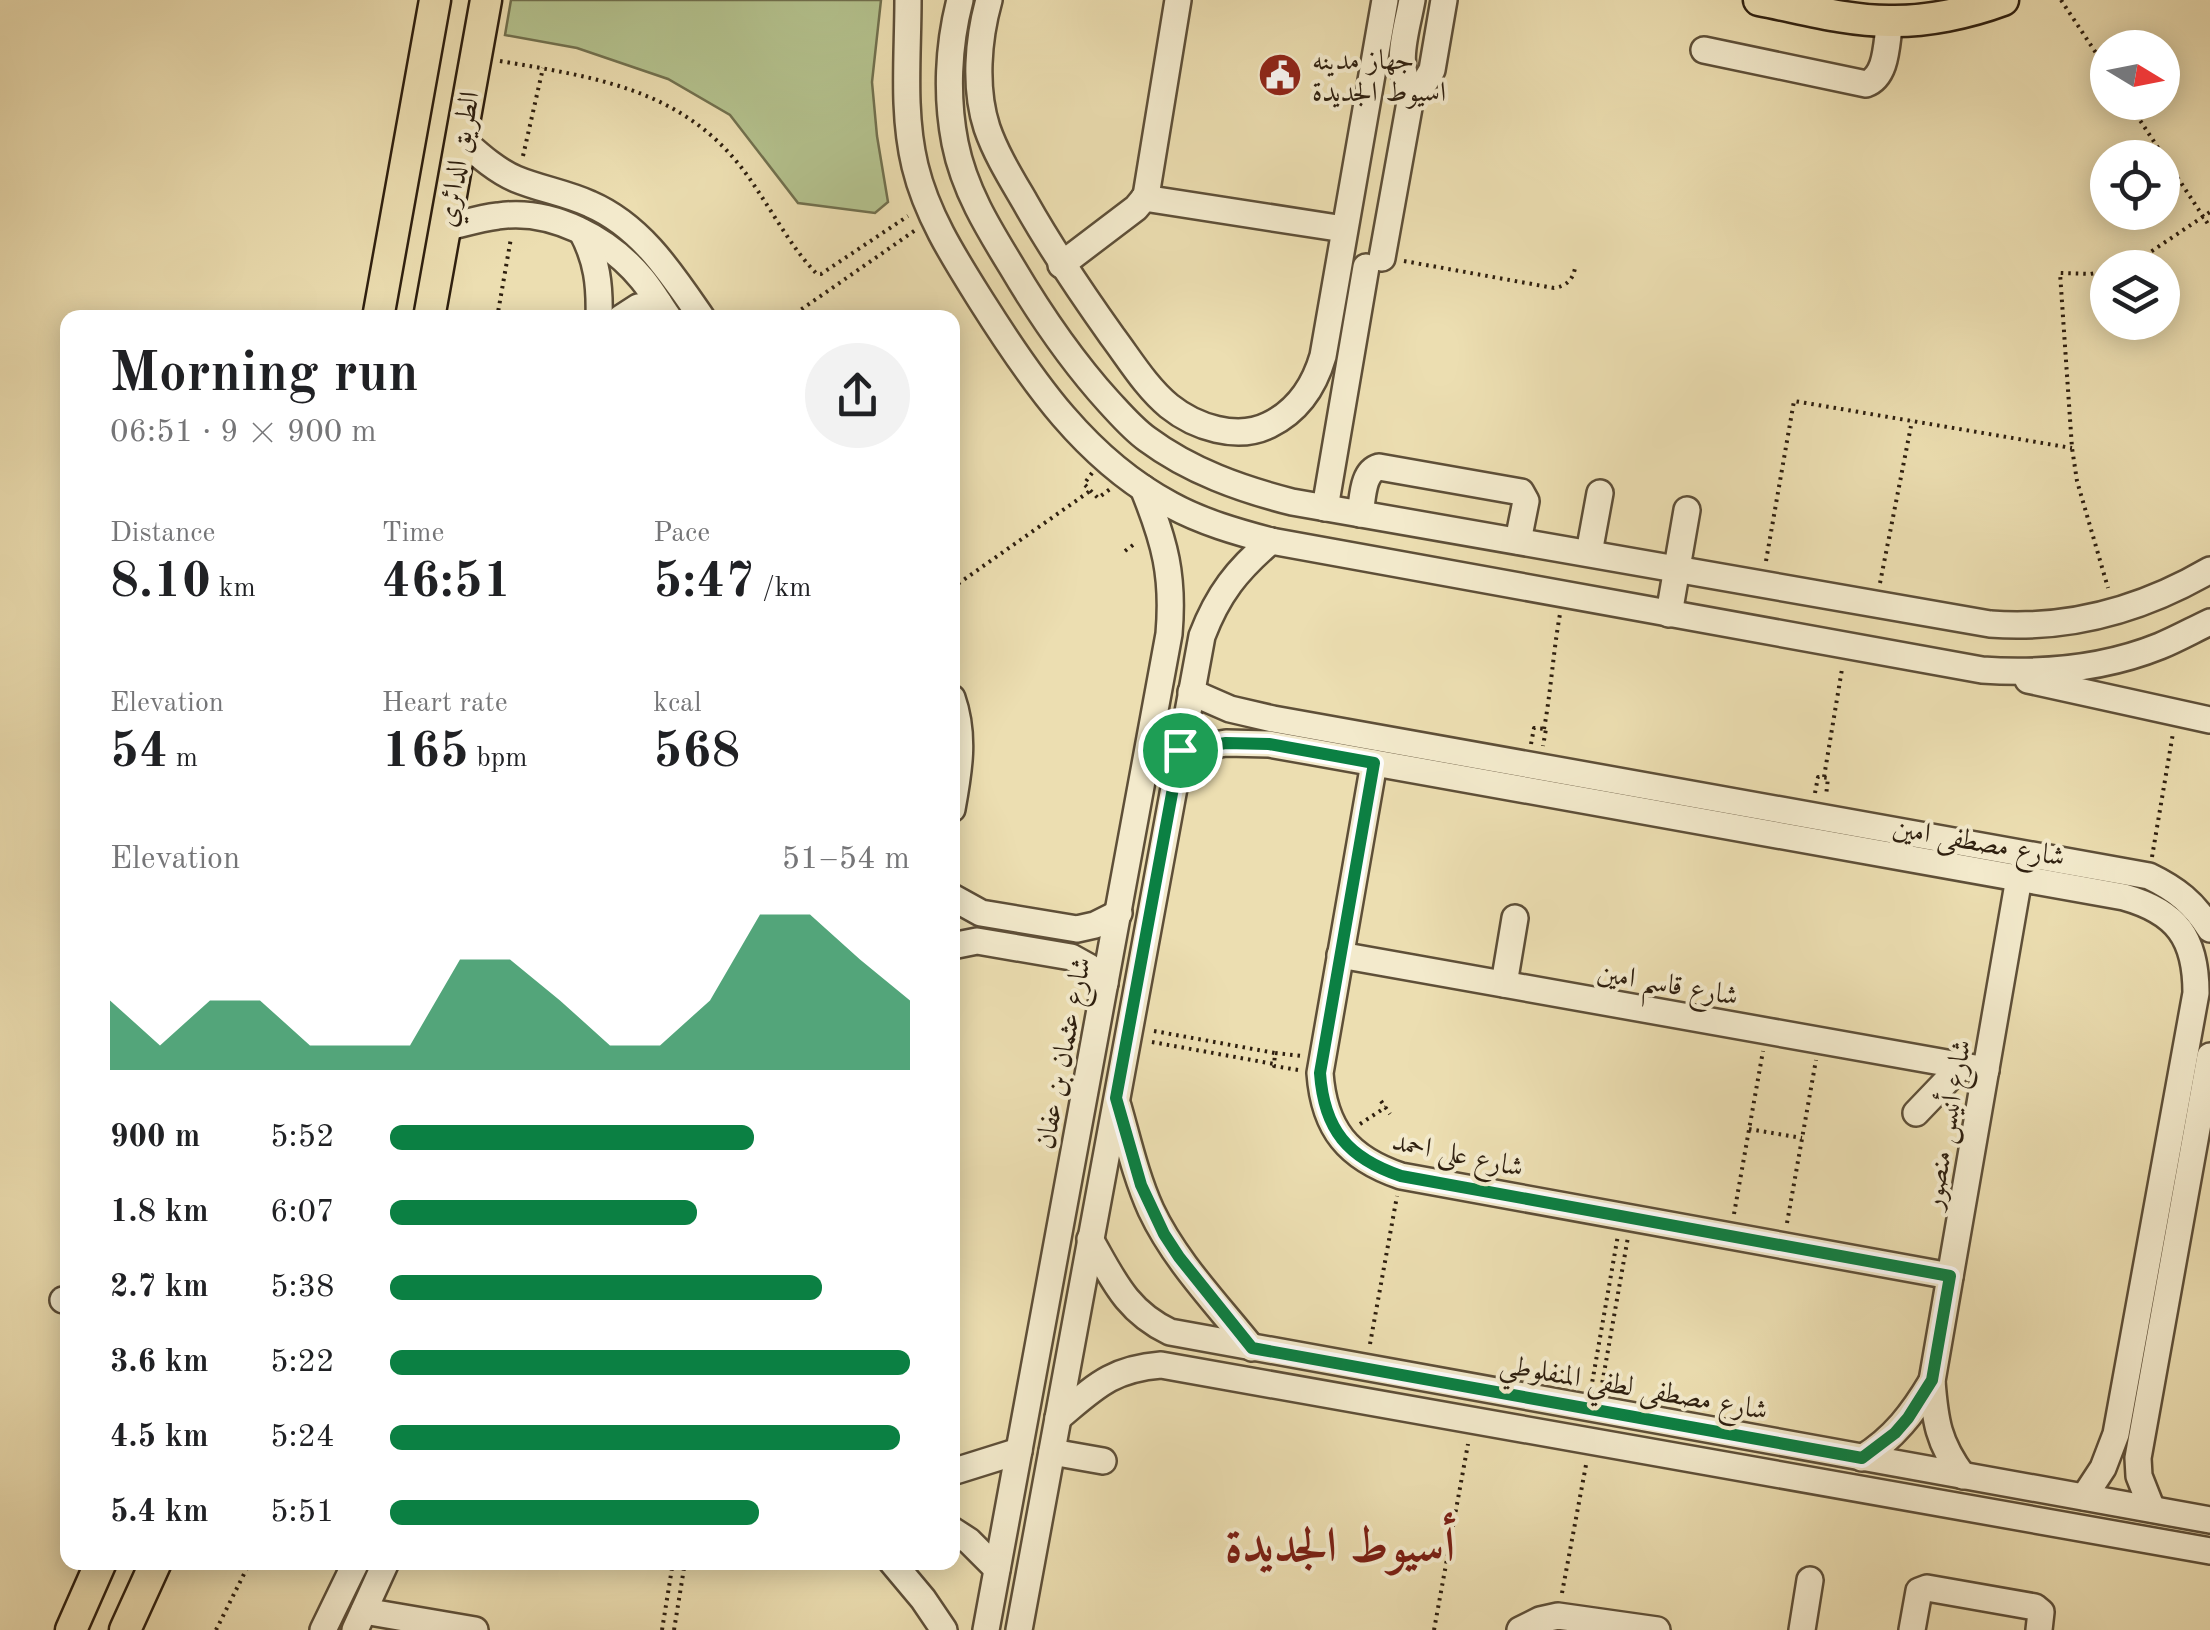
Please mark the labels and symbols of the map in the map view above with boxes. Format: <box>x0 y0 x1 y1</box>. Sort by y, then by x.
north arrow <box>2090 30 2180 120</box>
place label: جهاز مدينه اسيوط الجديدة <box>1312 48 1446 109</box>
public building icon: جهاز مدينه اسيوط الجديدة <box>1257 52 1303 98</box>
street label: الطريق الدائري <box>434 90 492 231</box>
pin <box>1138 708 1223 793</box>
street label: شارع مصطفى امين <box>1889 815 2067 880</box>
street label: شارع عثمان بن عفان <box>1033 955 1104 1153</box>
street label: شارع قاسم امين <box>1593 960 1740 1023</box>
street label: شارع أنيس منصور <box>1912 1036 1985 1216</box>
street label: شارع على احمد <box>1388 1128 1526 1190</box>
street label: شارع مصطفى لطفي المنفلوطي <box>1496 1352 1769 1437</box>
district label: أسيوط الجديدة <box>1225 1512 1456 1576</box>

